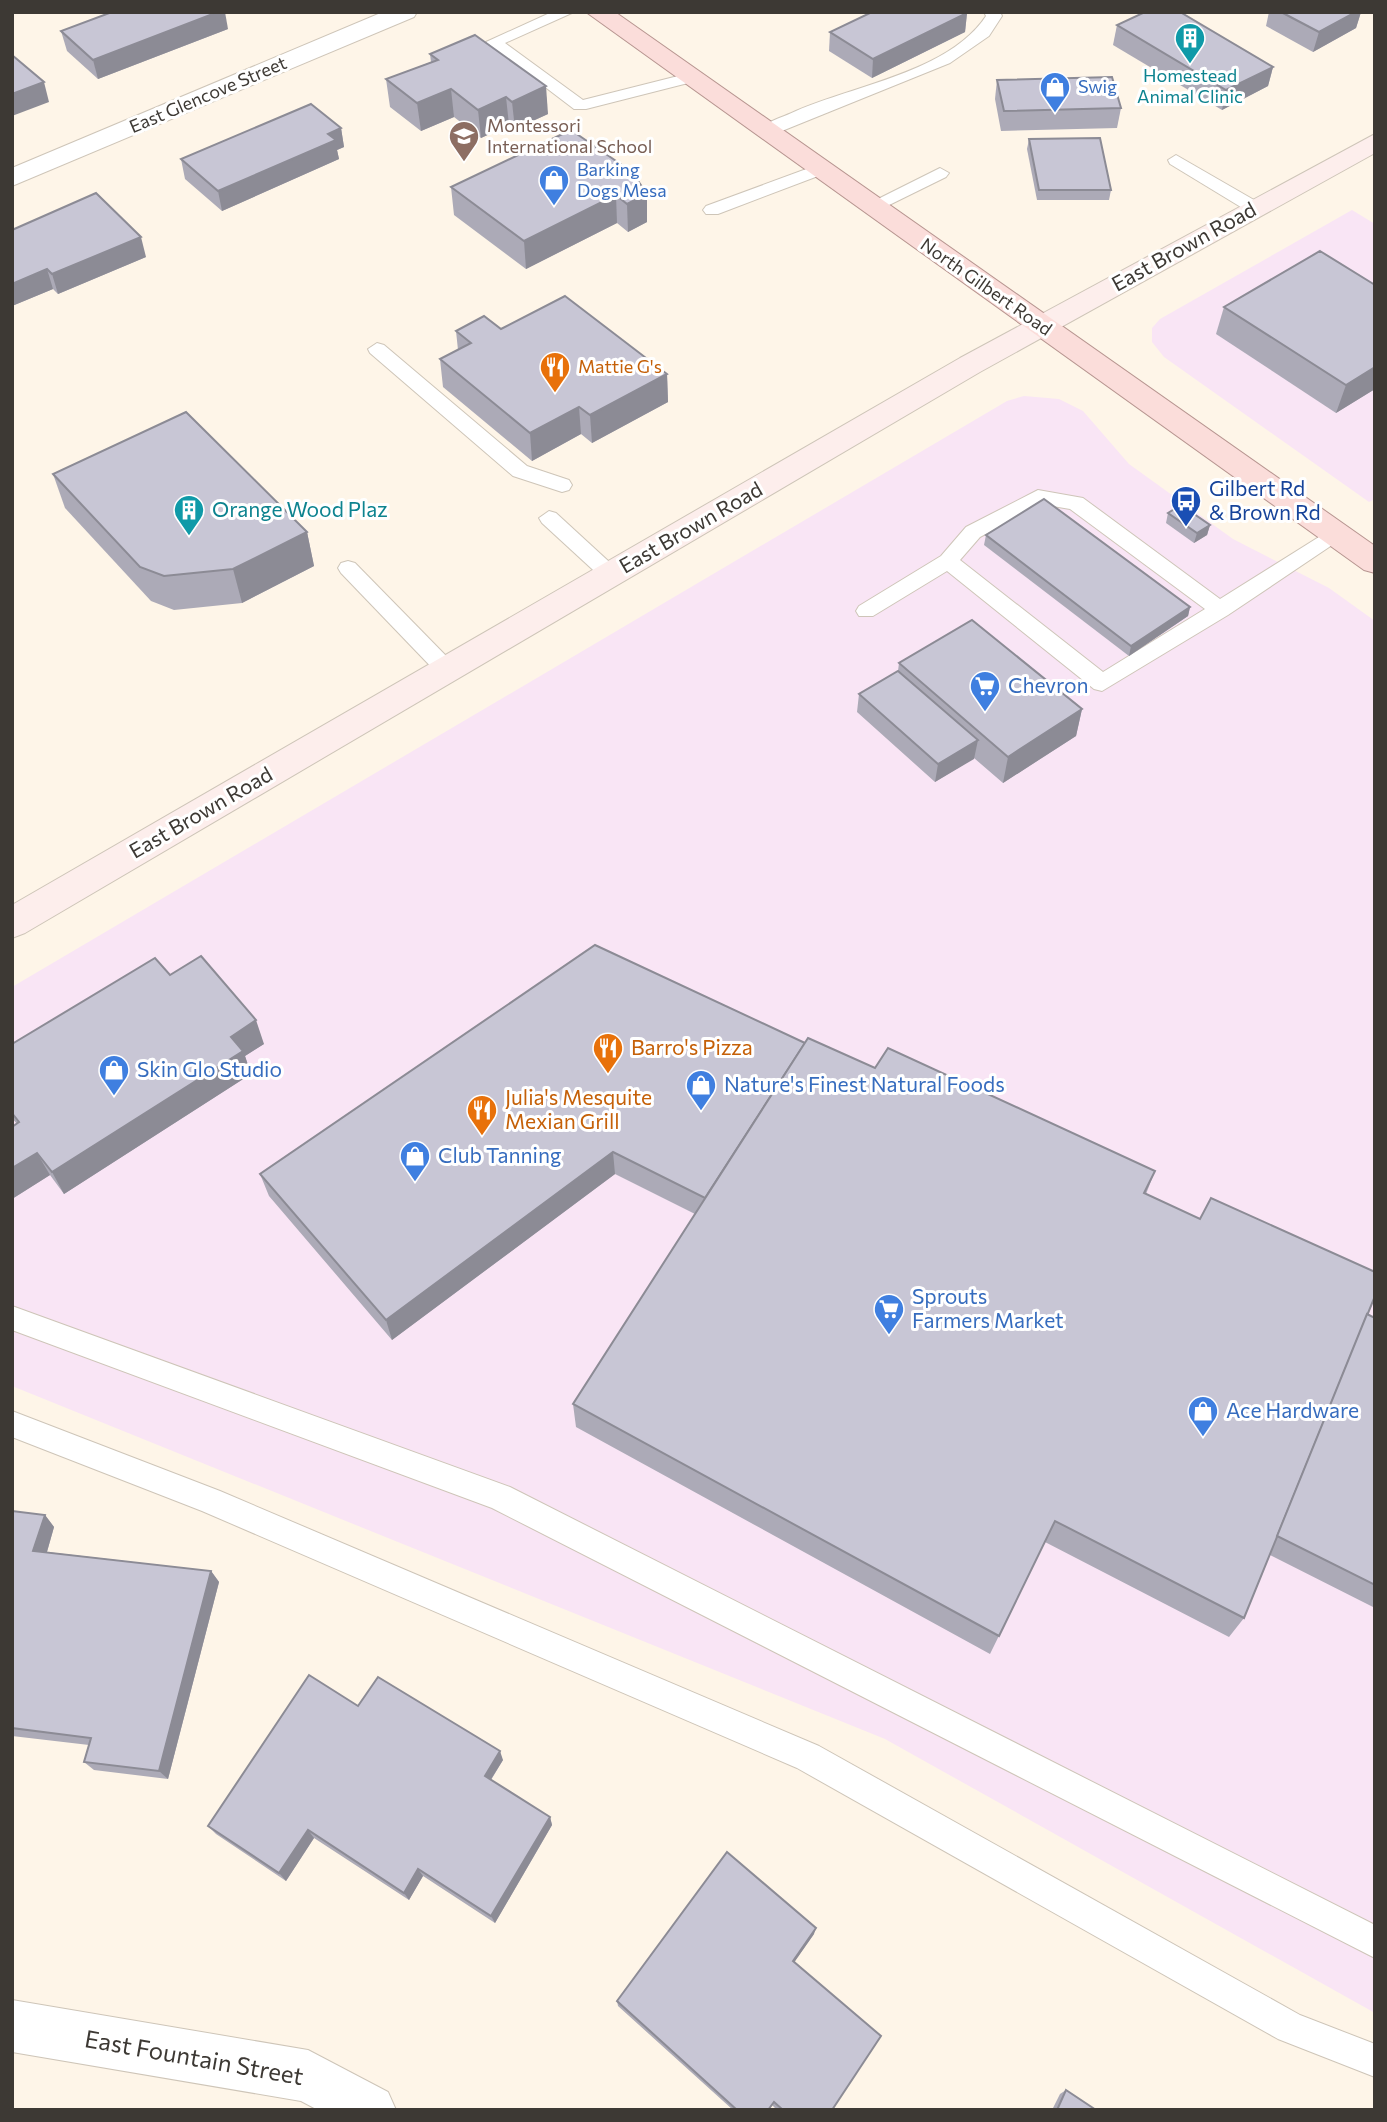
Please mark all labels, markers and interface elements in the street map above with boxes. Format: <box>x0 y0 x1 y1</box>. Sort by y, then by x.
building icon: Homestead Animal Clinic <box>1173 21 1207 65</box>
street label: East Glencove Street <box>126 51 290 137</box>
place label: Homestead Animal Clinic <box>1137 64 1243 107</box>
shop icon: Swig <box>1038 70 1072 114</box>
place label: Swig <box>1078 75 1117 97</box>
place label: Montessori International School <box>487 114 652 157</box>
school or university icon: Montessori International School <box>447 119 481 163</box>
place label: Barking Dogs Mesa <box>577 158 667 201</box>
shop icon: Barking Dogs Mesa <box>537 163 571 207</box>
street label: East Brown Road <box>1107 196 1260 296</box>
street label: North Gilbert Road <box>917 233 1056 340</box>
restaurant icon: Mattie G's <box>538 350 572 394</box>
place label: Mattie G's <box>578 355 662 377</box>
place label: Gilbert Rd & Brown Rd <box>1209 475 1321 524</box>
street label: East Brown Road <box>614 476 766 578</box>
bus stop icon: Gilbert Rd & Brown Rd <box>1169 484 1203 528</box>
building icon: Orange Wood Plaz <box>172 493 206 537</box>
place label: Orange Wood Plaz <box>212 496 388 521</box>
supermarket icon: Chevron <box>968 669 1002 713</box>
place label: Chevron <box>1008 672 1089 697</box>
street label: East Brown Road <box>124 761 276 863</box>
restaurant icon: Barro's Pizza <box>591 1031 625 1075</box>
place label: Barro's Pizza <box>631 1034 753 1059</box>
shop icon: Skin Glo Studio <box>97 1053 131 1097</box>
place label: Skin Glo Studio <box>137 1056 282 1081</box>
shop icon: Nature's Finest Natural Foods <box>684 1068 718 1112</box>
place label: Nature's Finest Natural Foods <box>724 1071 1005 1096</box>
place label: Julia's Mesquite Mexian Grill <box>505 1084 652 1133</box>
restaurant icon: Julia's Mesquite Mexian Grill <box>465 1093 499 1137</box>
shop icon: Club Tanning <box>398 1139 432 1183</box>
place label: Club Tanning <box>438 1142 561 1167</box>
place label: Sprouts Farmers Market <box>912 1283 1064 1332</box>
supermarket icon: Sprouts Farmers Market <box>872 1292 906 1336</box>
shop icon: Ace Hardware <box>1186 1394 1220 1438</box>
place label: Ace Hardware <box>1226 1397 1359 1422</box>
street label: East Fountain Street <box>83 2023 306 2090</box>

